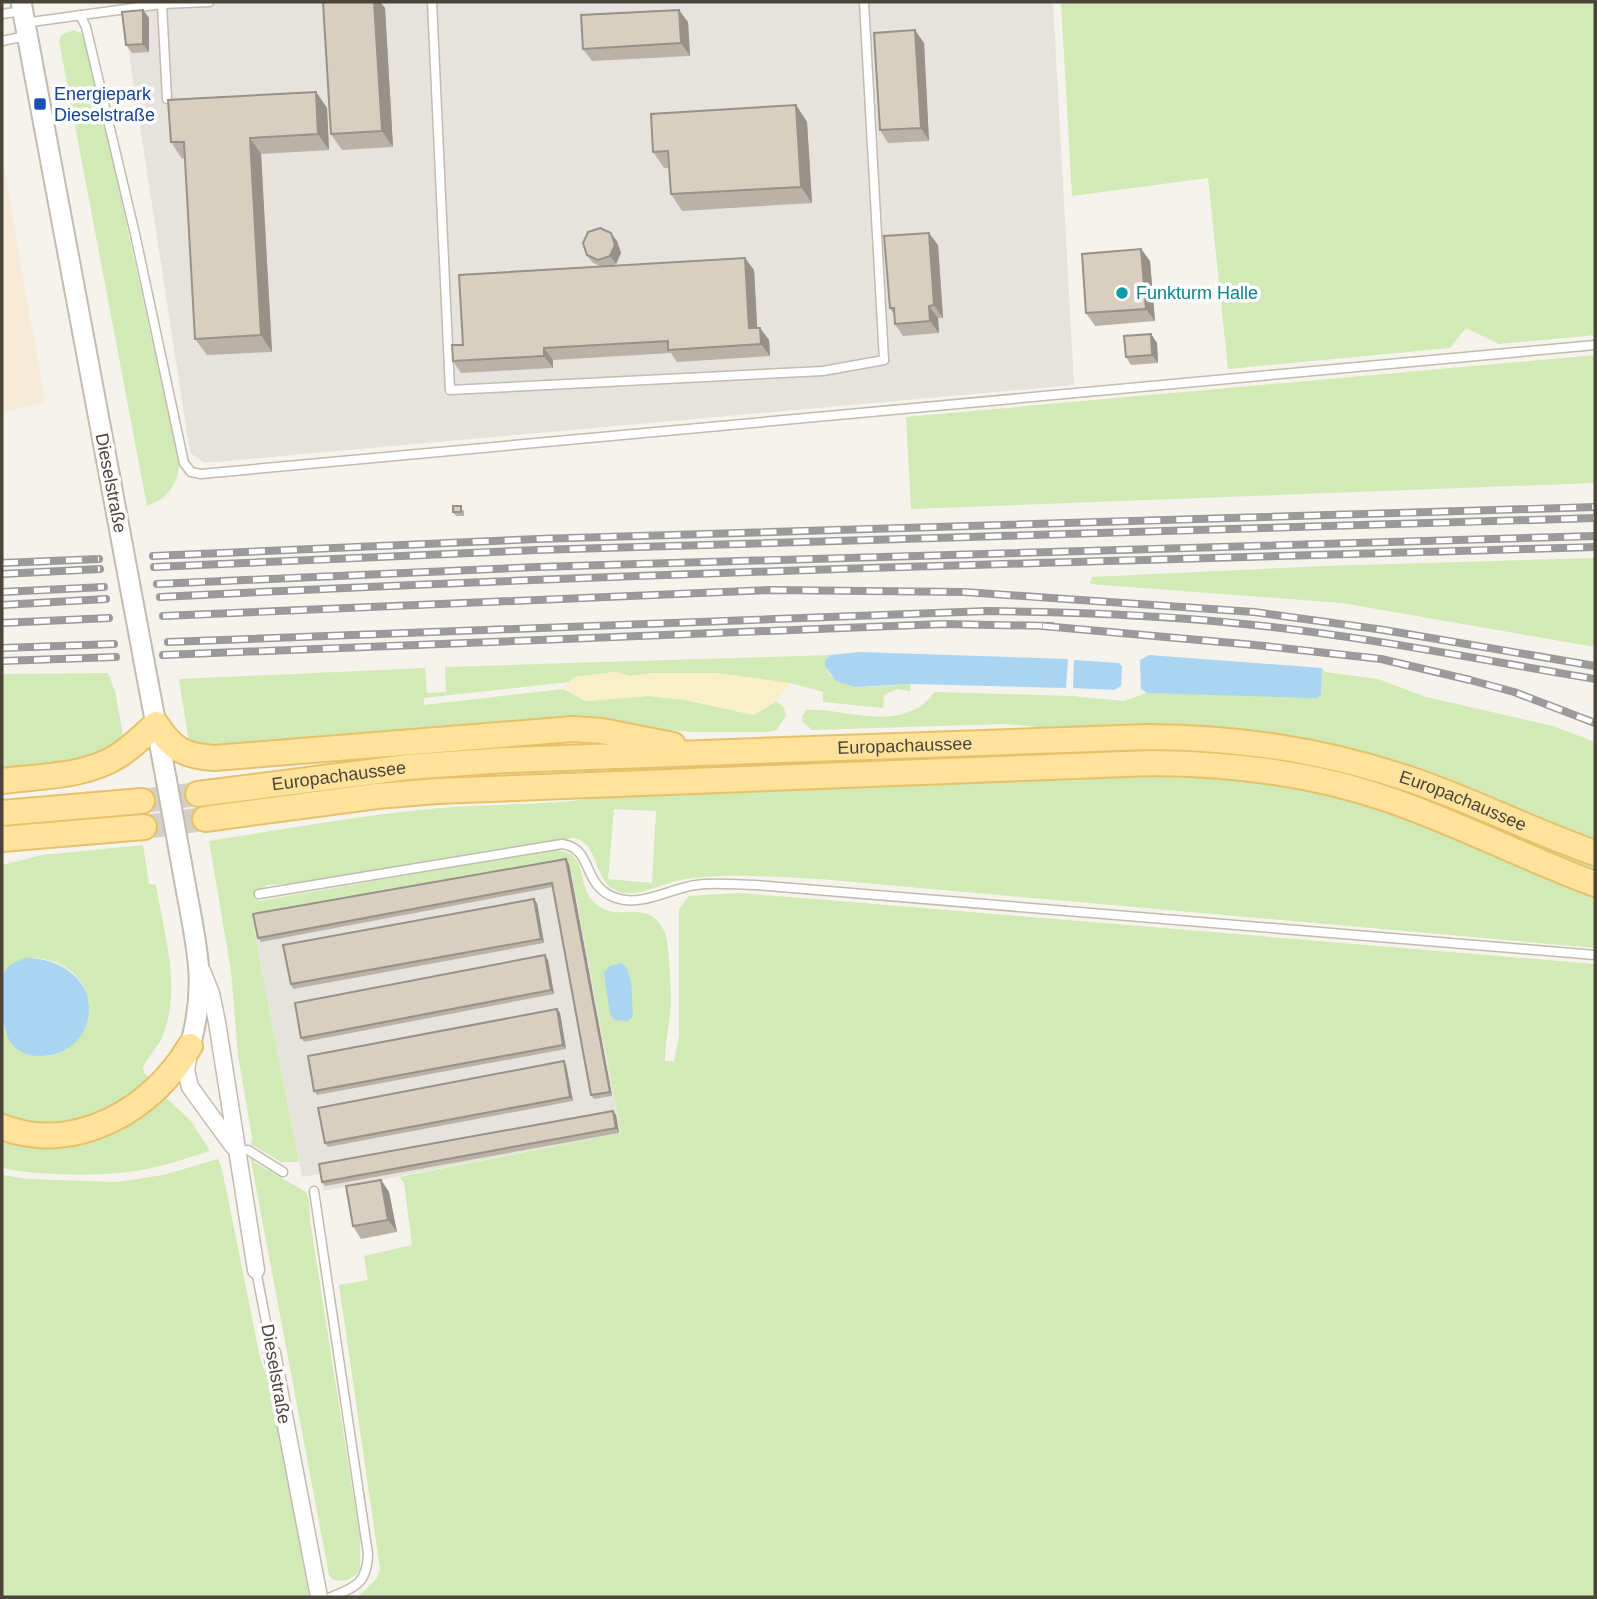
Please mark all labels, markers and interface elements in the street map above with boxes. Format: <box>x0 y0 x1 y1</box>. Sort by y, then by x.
place label: Energiepark Dieselstraße <box>54 84 155 125</box>
marker: Energiepark Dieselstraße <box>32 96 48 112</box>
place label: Funkturm Halle <box>1136 283 1258 303</box>
marker: Funkturm Halle <box>1114 285 1130 301</box>
street label: Dieselstraße <box>92 432 130 534</box>
street label: Europachaussee <box>837 733 973 758</box>
street label: Europachaussee <box>271 757 407 794</box>
street label: Europachaussee <box>1397 767 1530 835</box>
street label: Dieselstraße <box>257 1323 295 1425</box>

